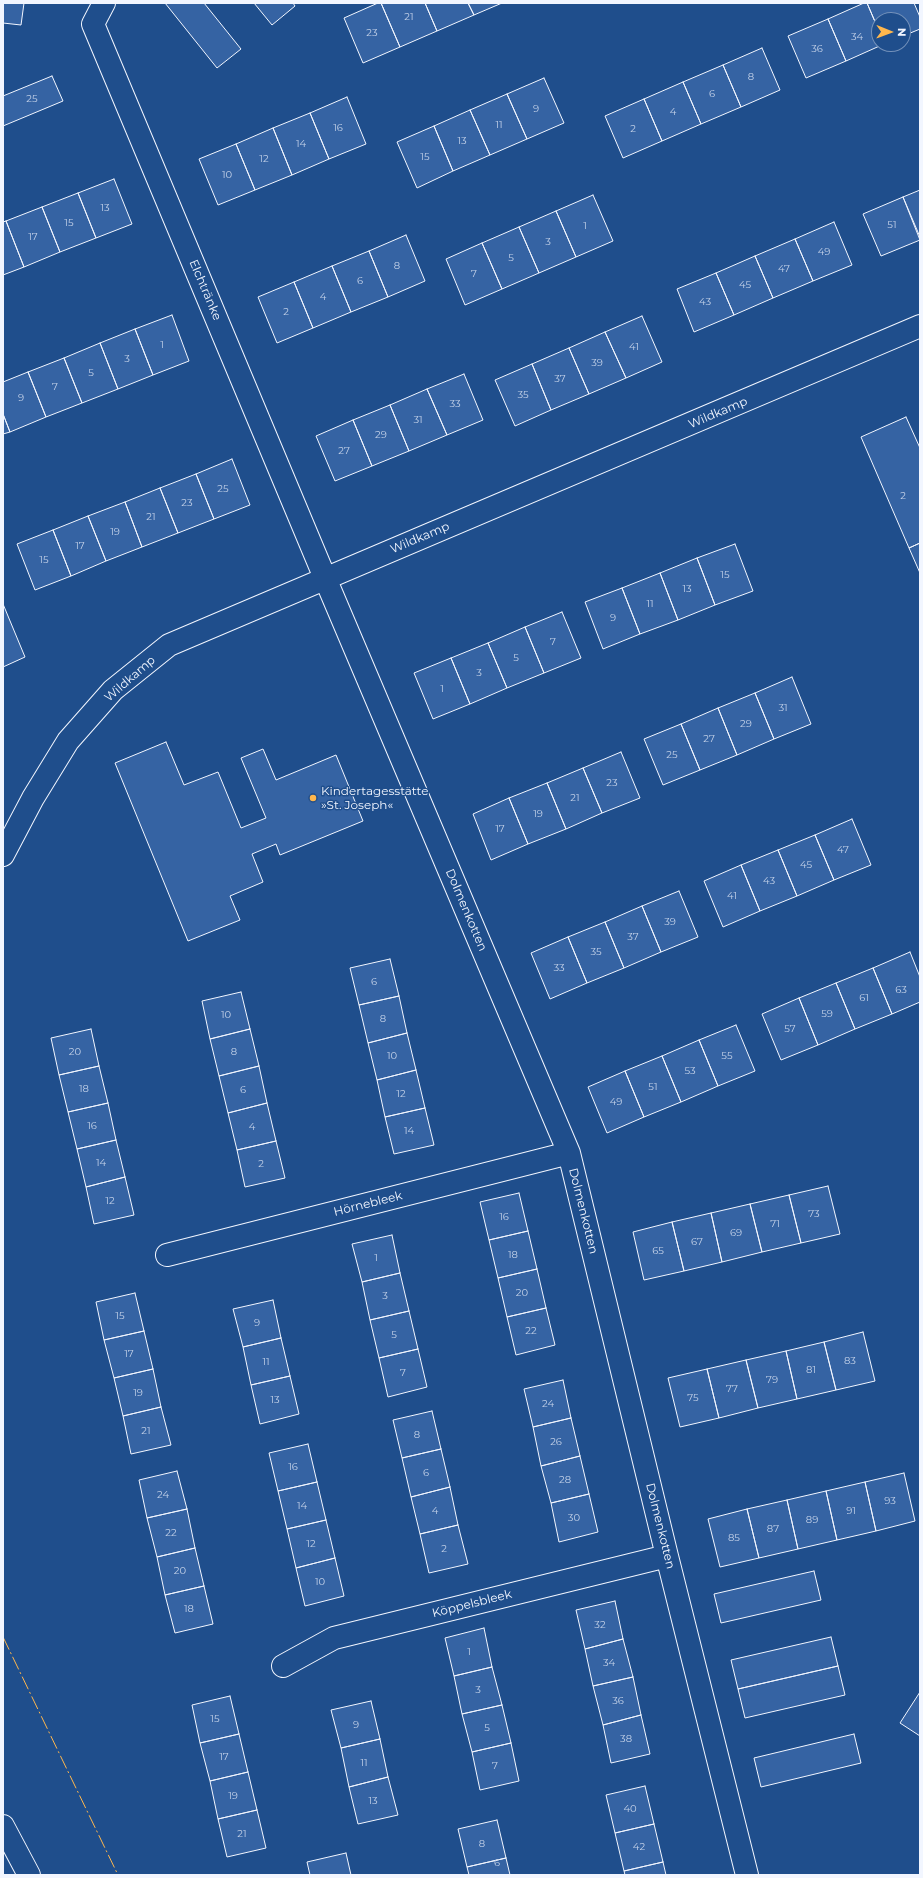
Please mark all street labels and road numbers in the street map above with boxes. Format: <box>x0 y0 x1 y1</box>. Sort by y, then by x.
street label: Elchtränke <box>186 257 224 323</box>
street label: Wildkamp <box>686 394 750 432</box>
street label: Wildkamp <box>388 519 452 557</box>
street label: Wildkamp <box>102 653 158 705</box>
street label: Dolmenkotten <box>442 867 490 953</box>
street label: Dolmenkotten <box>565 1167 601 1255</box>
street label: Hörnebleek <box>332 1188 404 1220</box>
street label: Dolmenkotten <box>642 1482 678 1570</box>
street label: Köppelsbleek <box>431 1587 513 1621</box>

